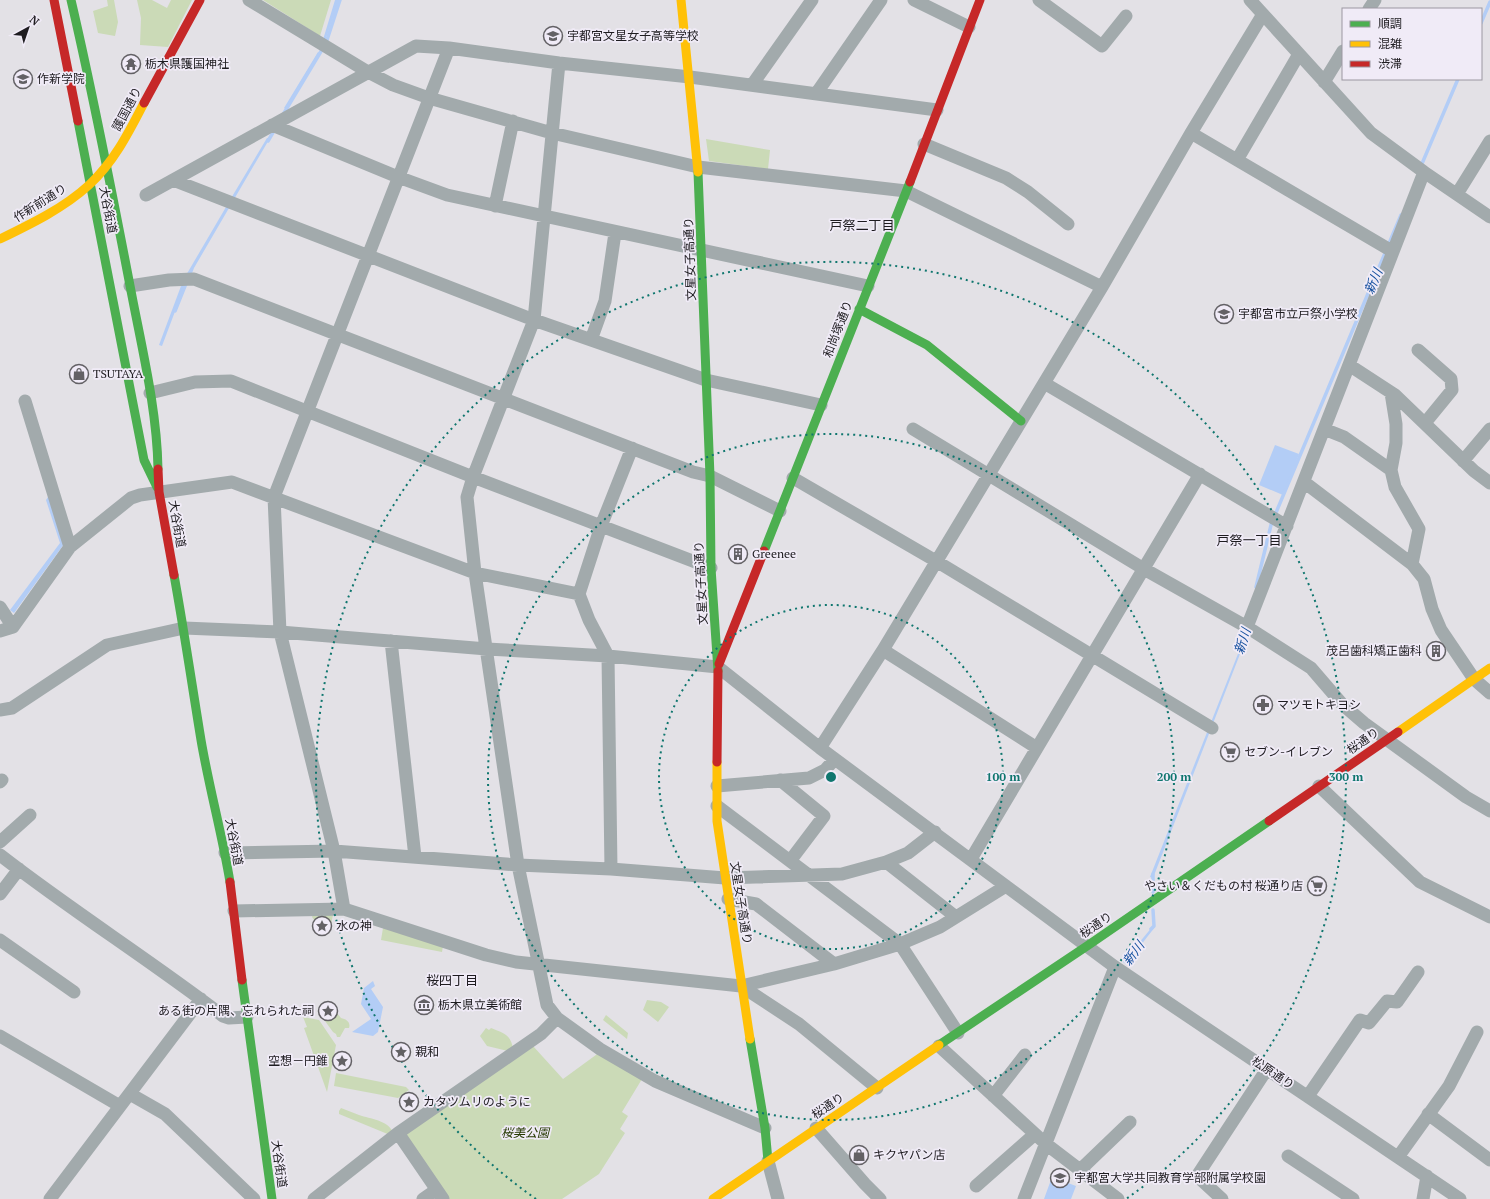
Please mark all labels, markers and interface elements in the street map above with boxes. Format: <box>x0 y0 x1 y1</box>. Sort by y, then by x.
north arrow <box>8 8 48 48</box>
legend <box>1342 8 1482 80</box>
text: N <box>27 12 43 29</box>
text: 順調 <box>1378 16 1402 31</box>
school or university icon: 宇都宮文星女子高等学校 <box>542 25 564 47</box>
place label: 宇都宮文星女子高等学校 <box>567 28 699 43</box>
text: 混雑 <box>1378 36 1402 51</box>
temple icon: 栃木県護国神社 <box>120 53 142 75</box>
place label: 栃木県護国神社 <box>145 56 229 71</box>
text: 渋滞 <box>1378 56 1402 71</box>
school or university icon: 作新学院 <box>12 68 34 90</box>
place label: 作新学院 <box>37 71 85 86</box>
street label: 護国通り <box>109 84 144 133</box>
street label: 作新前通り <box>10 180 69 225</box>
street label: 大谷街道 <box>97 185 120 235</box>
district label: 戸祭二丁目 <box>829 216 895 234</box>
street label: 文星女子高通り <box>681 217 698 301</box>
water label: 新川 <box>1360 264 1387 296</box>
street label: 和尚塚通り <box>820 298 855 360</box>
school or university icon: 宇都宮市立戸祭小学校 <box>1213 303 1235 325</box>
place label: 宇都宮市立戸祭小学校 <box>1238 306 1358 321</box>
shop icon: TSUTAYA <box>68 363 90 385</box>
place label: TSUTAYA <box>93 366 144 381</box>
street label: 大谷街道 <box>166 499 189 549</box>
district label: 戸祭一丁目 <box>1216 531 1282 549</box>
street label: 文星女子高通り <box>691 541 710 625</box>
building icon: Greenee <box>727 543 749 565</box>
place label: Greenee <box>752 546 796 561</box>
water label: 新川 <box>1229 624 1255 656</box>
building icon: 茂呂歯科矯正歯科 <box>1425 640 1447 662</box>
place label: 茂呂歯科矯正歯科 <box>1326 643 1422 658</box>
pharmacy icon: マツモトキヨシ <box>1252 694 1274 716</box>
place label: マツモトキヨシ <box>1277 697 1361 712</box>
street label: 桜通り <box>1344 724 1382 757</box>
supermarket icon: セブン-イレブン <box>1219 741 1241 763</box>
place label: セブン-イレブン <box>1244 744 1333 759</box>
text: 100 m <box>986 769 1020 784</box>
text: 200 m <box>1157 769 1191 784</box>
text: 300 m <box>1329 769 1363 784</box>
centre of rings <box>824 770 838 784</box>
street label: 大谷街道 <box>223 817 246 867</box>
street label: 文星女子高通り <box>728 860 755 946</box>
supermarket icon: やさい＆くだもの村 桜通り店 <box>1306 875 1328 897</box>
place label: やさい＆くだもの村 桜通り店 <box>1144 878 1303 893</box>
street label: 桜通り <box>1077 908 1115 941</box>
place icon: 水の神 <box>311 915 333 937</box>
place label: 水の神 <box>336 918 372 933</box>
water label: 新川 <box>1118 936 1149 969</box>
district label: 桜四丁目 <box>426 971 478 989</box>
museum icon: 栃木県立美術館 <box>413 994 435 1016</box>
place label: 栃木県立美術館 <box>438 997 522 1012</box>
place icon: ある街の片隅、忘れられた祠 <box>317 1000 339 1022</box>
place label: ある街の片隅、忘れられた祠 <box>158 1003 314 1018</box>
place icon: 親和 <box>390 1041 412 1063</box>
place label: 親和 <box>415 1044 439 1059</box>
place icon: 空想－円錐 <box>331 1050 353 1072</box>
place label: 空想－円錐 <box>268 1053 328 1068</box>
street label: 松原通り <box>1249 1053 1297 1092</box>
street label: 桜通り <box>809 1089 847 1122</box>
place icon: カタツムリのように <box>398 1091 420 1113</box>
place label: カタツムリのように <box>423 1094 531 1109</box>
park label: 桜美公園 <box>501 1125 551 1140</box>
street label: 大谷街道 <box>269 1139 290 1189</box>
shop icon: キクヤパン店 <box>848 1144 870 1166</box>
place label: キクヤパン店 <box>873 1147 945 1162</box>
school or university icon: 宇都宮大学共同教育学部附属学校園 <box>1049 1167 1071 1189</box>
place label: 宇都宮大学共同教育学部附属学校園 <box>1074 1170 1266 1185</box>

